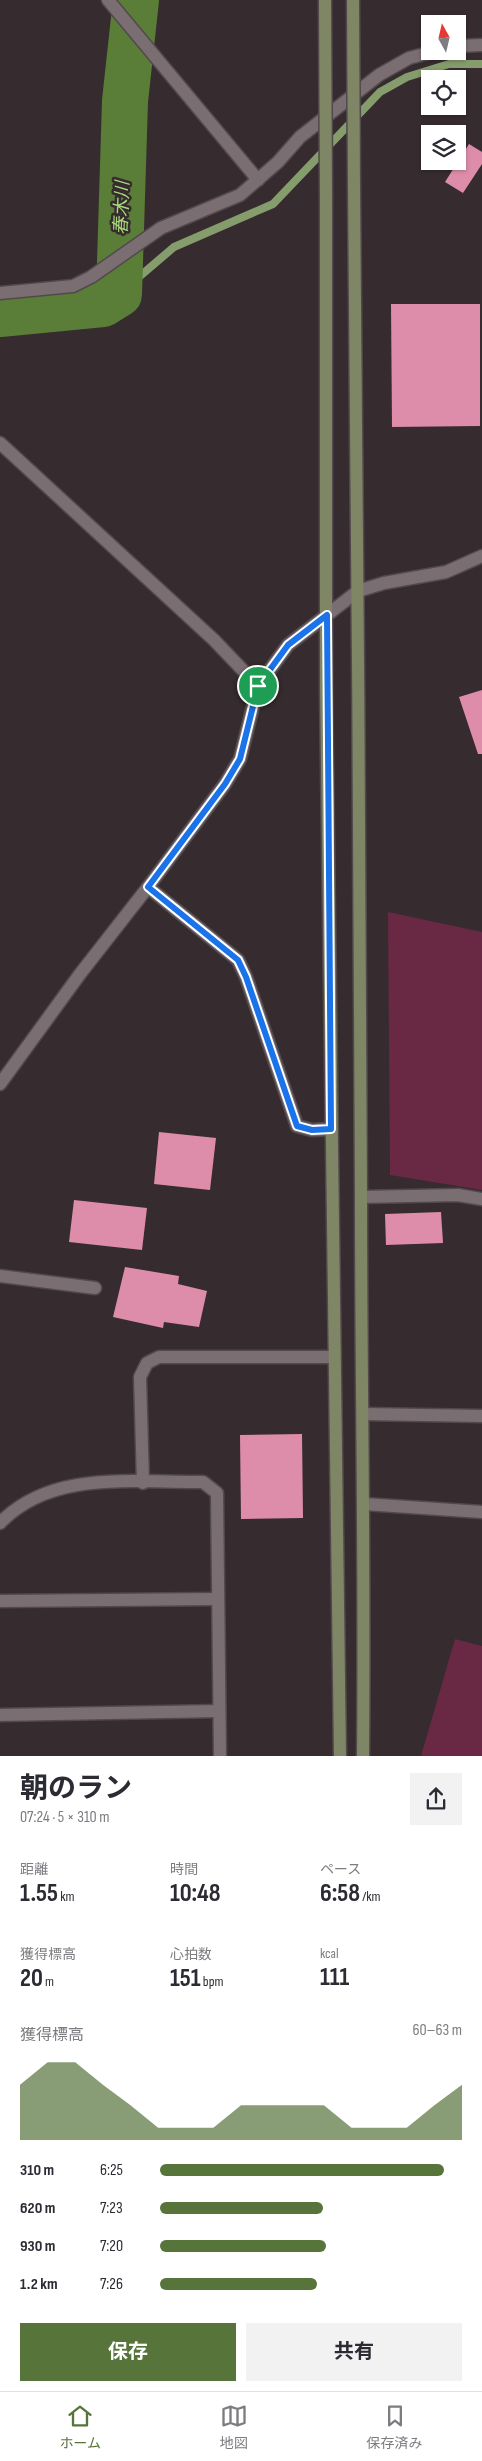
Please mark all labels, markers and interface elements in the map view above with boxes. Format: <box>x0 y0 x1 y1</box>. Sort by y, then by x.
north arrow <box>421 15 466 60</box>
map controls <box>421 15 466 170</box>
button: locate <box>421 70 466 115</box>
button: layers <box>421 125 466 170</box>
water label: 春木川 <box>111 179 134 235</box>
pin <box>237 665 279 707</box>
icon: arrive <box>244 672 272 700</box>
text: 朝のラン <box>20 1772 132 1805</box>
button: share <box>410 1773 462 1825</box>
text: 07:24 · 5 × 310 m <box>20 1808 109 1827</box>
text: 距離 <box>20 1861 48 1878</box>
text: 時間 <box>170 1861 198 1878</box>
text: ペース <box>320 1861 361 1878</box>
text: 1.55 <box>20 1878 58 1909</box>
text: 10:48 <box>170 1878 220 1909</box>
text: 6:58 <box>320 1878 360 1909</box>
text: km <box>58 1888 75 1905</box>
text: /km <box>360 1888 381 1905</box>
text: kcal <box>320 1945 339 1962</box>
text: 獲得標高 <box>20 1946 76 1963</box>
text: 心拍数 <box>170 1946 212 1963</box>
text: 111 <box>320 1962 349 1993</box>
text: 20 <box>20 1963 43 1994</box>
text: 151 <box>170 1963 201 1994</box>
text: m <box>43 1973 54 1990</box>
text: bpm <box>201 1973 223 1990</box>
text: 60–63 m <box>412 2021 462 2040</box>
text: 獲得標高 <box>20 2026 84 2045</box>
text: 310 m <box>20 2161 54 2180</box>
text: 6:25 <box>100 2161 123 2180</box>
text: 620 m <box>20 2199 55 2218</box>
text: 7:23 <box>100 2199 123 2218</box>
text: 930 m <box>20 2237 55 2256</box>
text: 7:20 <box>100 2237 123 2256</box>
text: 1.2 km <box>20 2275 58 2294</box>
text: 7:26 <box>100 2275 123 2294</box>
button: 保存 <box>20 2323 236 2381</box>
button: 共有 <box>246 2323 462 2381</box>
tab: ホーム <box>59 2402 101 2452</box>
tab: 地図 <box>220 2402 248 2452</box>
tab: 保存済み <box>367 2402 423 2452</box>

